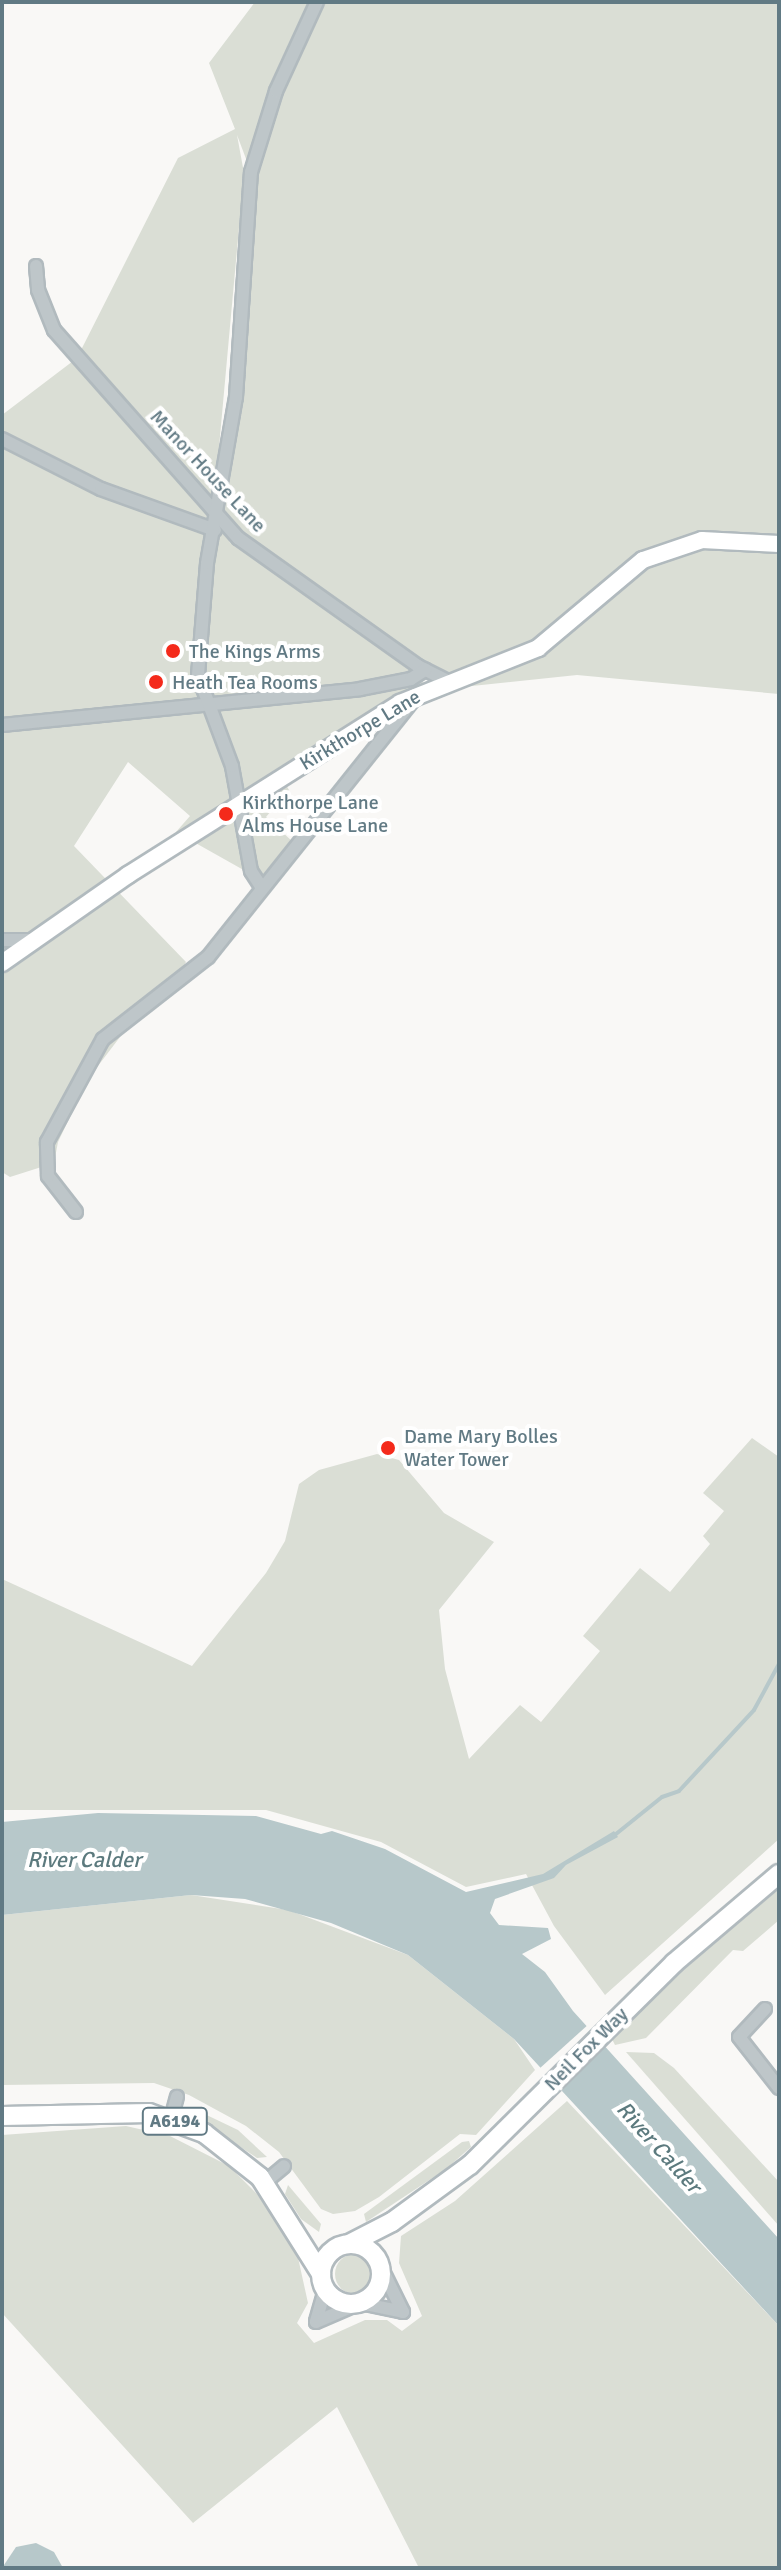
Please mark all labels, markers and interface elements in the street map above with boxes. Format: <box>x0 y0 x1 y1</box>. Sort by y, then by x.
street label: Manor House Lane <box>145 405 271 537</box>
place label: The Kings Arms <box>189 639 320 663</box>
marker: The Kings Arms <box>164 642 182 660</box>
place label: Heath Tea Rooms <box>172 670 318 694</box>
marker: Heath Tea Rooms <box>147 673 165 691</box>
street label: Kirkthorpe Lane <box>295 685 425 775</box>
place label: Kirkthorpe Lane Alms House Lane <box>242 790 388 837</box>
marker: Kirkthorpe Lane Alms House Lane <box>217 805 235 823</box>
place label: Dame Mary Bolles Water Tower <box>404 1424 558 1471</box>
marker: Dame Mary Bolles Water Tower <box>379 1439 397 1457</box>
water label: River Calder <box>27 1847 141 1873</box>
street label: Neil Fox Way <box>539 2002 633 2096</box>
water label: River Calder <box>611 2096 707 2198</box>
road number: A6194 <box>141 2107 209 2135</box>

